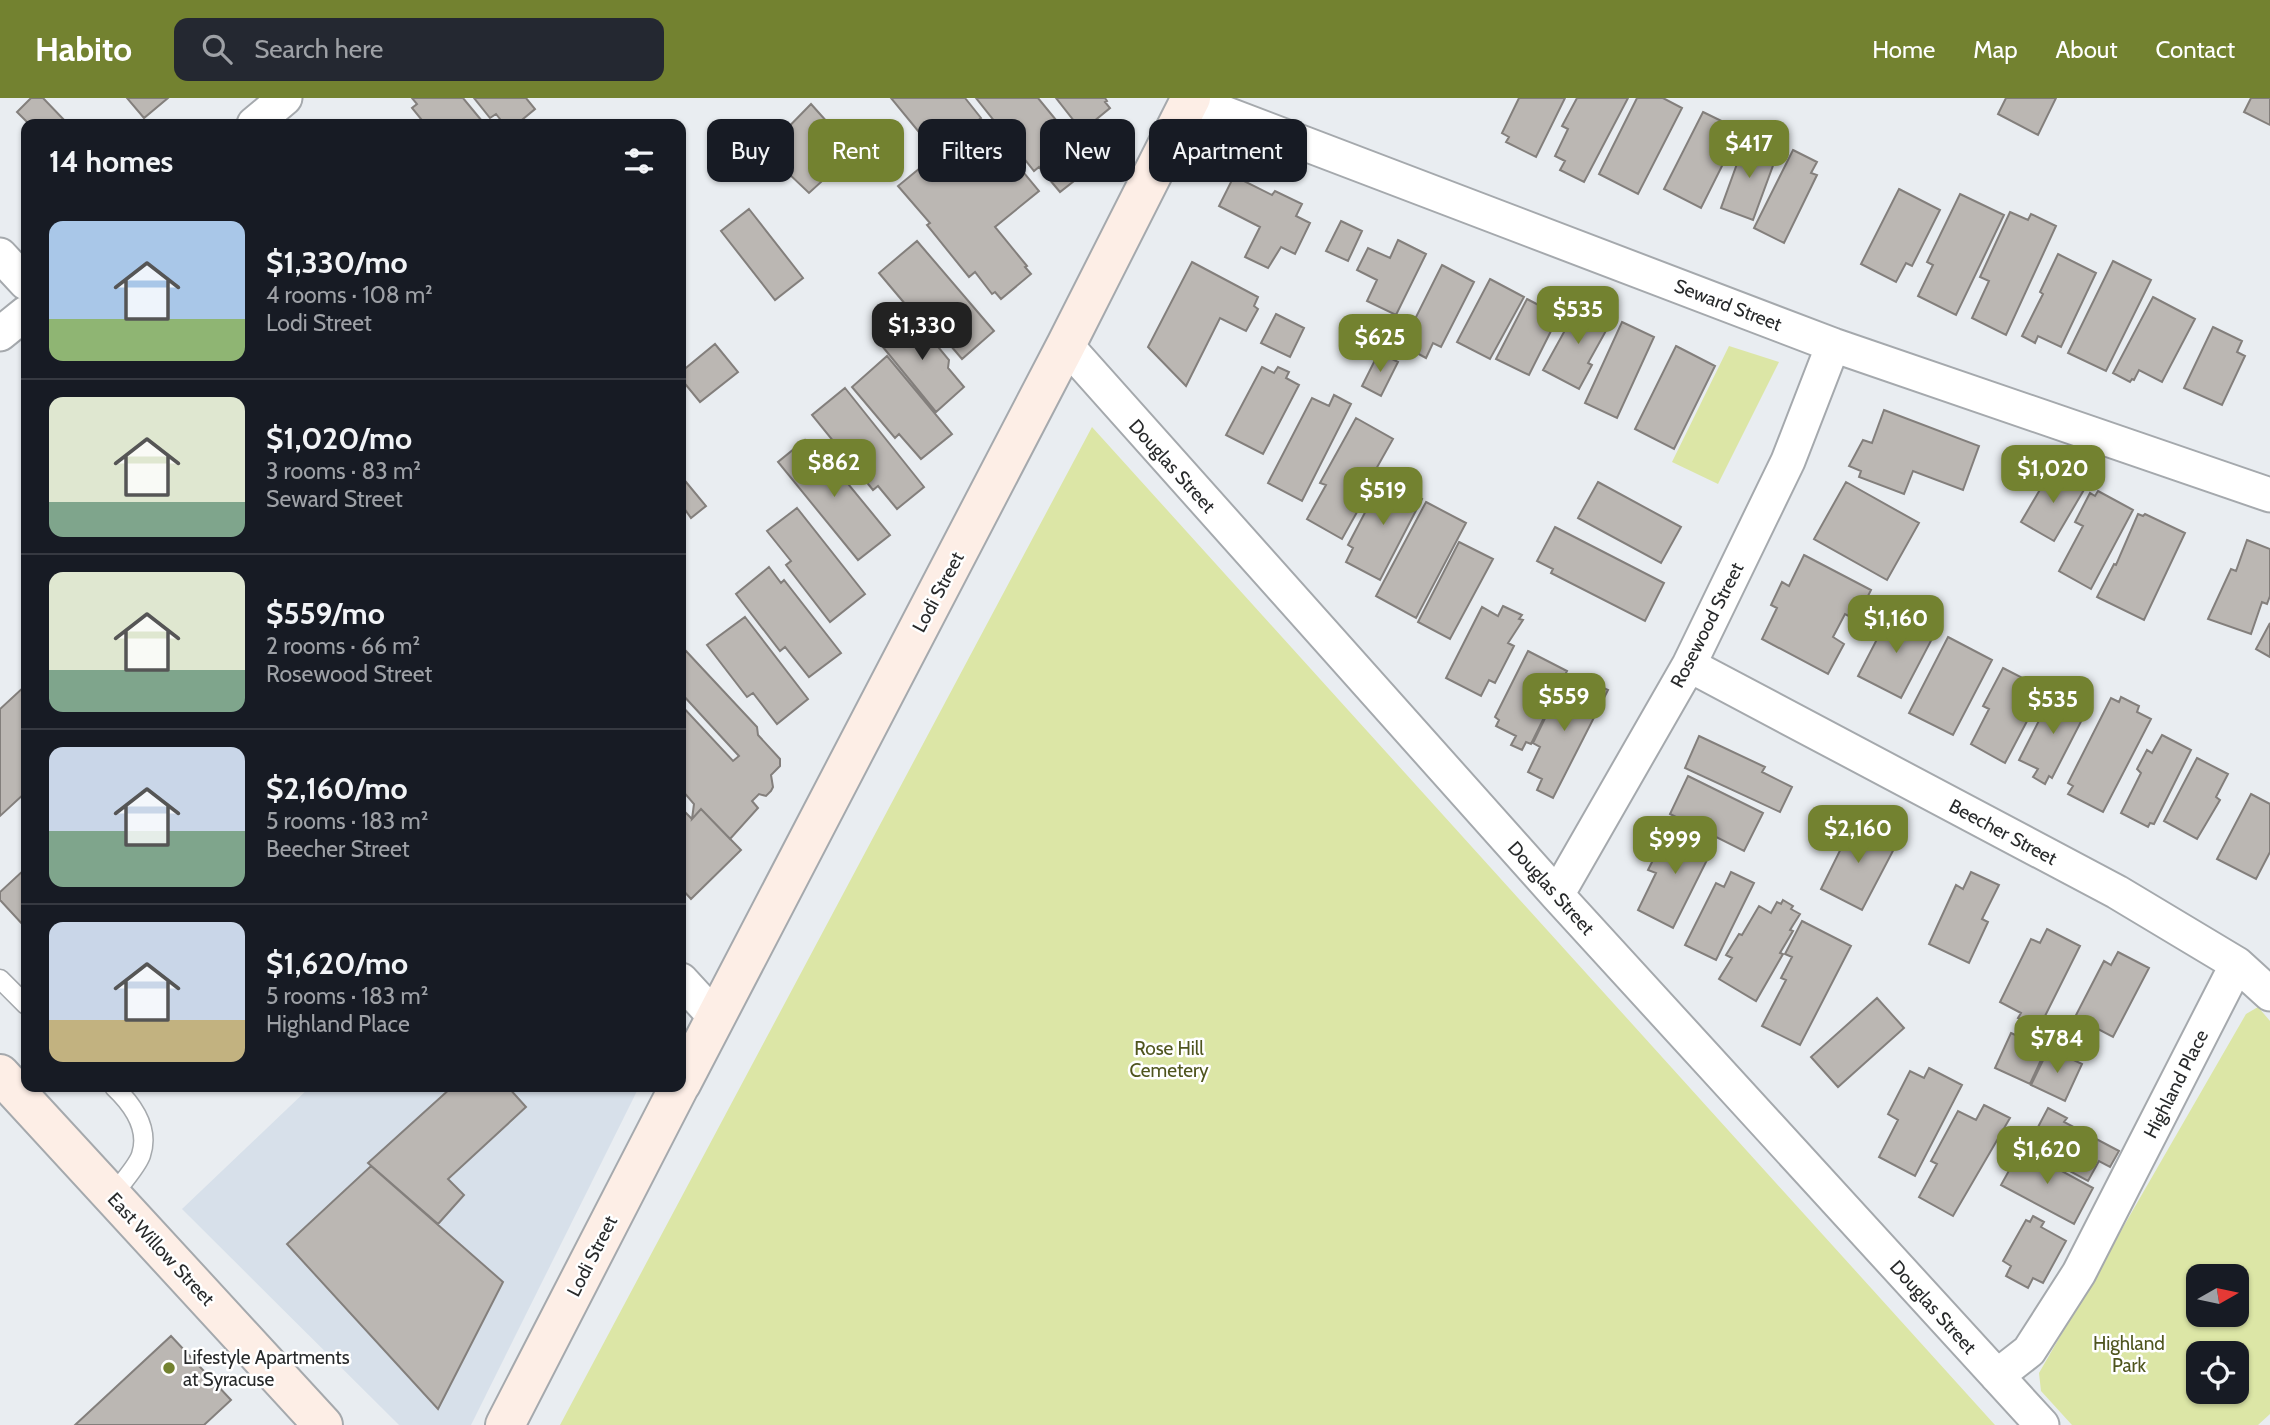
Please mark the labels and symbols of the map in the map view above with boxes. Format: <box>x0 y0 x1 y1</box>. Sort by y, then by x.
pin: $417 <box>1708 120 1790 180</box>
street label: Seward Street <box>1671 274 1785 336</box>
pin: $535 <box>1537 286 1619 346</box>
pin: $1,330 <box>865 302 979 362</box>
pin: $625 <box>1339 314 1421 374</box>
street label: Douglas Street <box>1124 414 1220 518</box>
pin: $862 <box>793 440 875 499</box>
pin: $1,020 <box>1996 446 2110 505</box>
pin: $519 <box>1342 468 1424 527</box>
street label: Lodi Street <box>907 547 969 636</box>
street label: Rosewood Street <box>1666 558 1749 691</box>
pin: $1,160 <box>1839 596 1953 655</box>
pin: $559 <box>1523 674 1605 733</box>
pin: $535 <box>2012 676 2094 736</box>
street label: Beecher Street <box>1945 794 2061 870</box>
pin: $2,160 <box>1801 806 1915 865</box>
pin: $999 <box>1634 816 1716 876</box>
street label: Douglas Street <box>1503 836 1599 940</box>
pin: $784 <box>2016 1016 2098 1075</box>
street label: Highland Place <box>2139 1026 2213 1142</box>
park label: Rose Hill Cemetery <box>1129 1037 1209 1082</box>
pin: $1,620 <box>1990 1126 2104 1186</box>
street label: East Willow Street <box>103 1188 220 1311</box>
street label: Lodi Street <box>562 1211 622 1300</box>
street label: Douglas Street <box>1885 1255 1981 1359</box>
north arrow <box>2186 1264 2249 1326</box>
park label: Highland Park <box>2093 1332 2165 1377</box>
place label: Lifestyle Apartments at Syracuse <box>183 1346 350 1391</box>
marker: Lifestyle Apartments at Syracuse <box>161 1360 177 1376</box>

